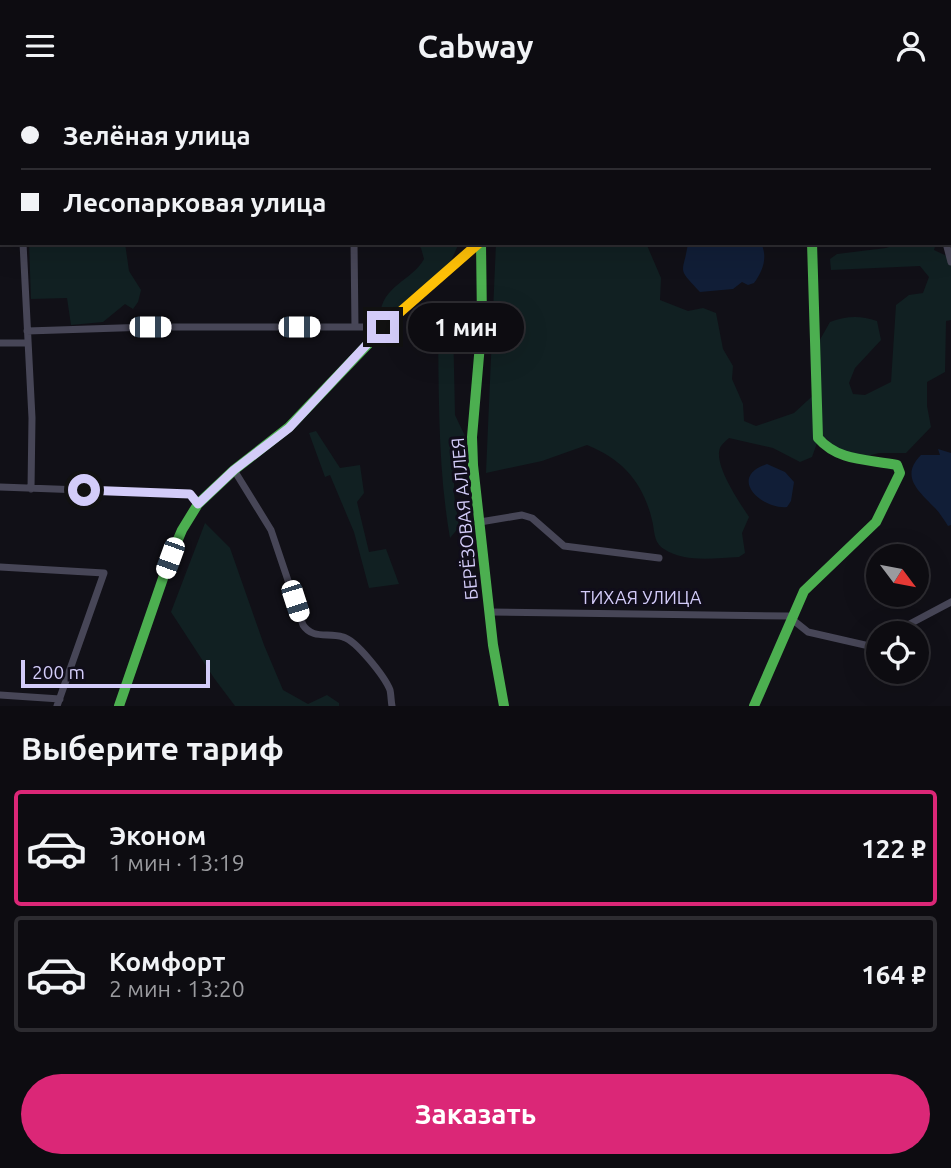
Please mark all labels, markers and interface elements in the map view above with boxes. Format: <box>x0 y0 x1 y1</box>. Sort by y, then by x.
icon: menu <box>21 27 59 65</box>
icon: person <box>892 27 930 65</box>
text: Cabway <box>418 28 533 64</box>
text: Зелёная улица <box>63 121 251 150</box>
text: Лесопарковая улица <box>63 188 326 217</box>
callout: 1 мин <box>408 303 523 351</box>
route end <box>367 311 399 343</box>
text: 1 мин <box>434 315 498 340</box>
car <box>130 317 172 338</box>
car <box>279 317 321 338</box>
street label: БЕРЁЗОВАЯ АЛЛЕЯ <box>447 437 481 601</box>
route start <box>68 474 100 506</box>
car <box>153 535 188 581</box>
north arrow <box>866 544 929 607</box>
map controls <box>866 544 929 684</box>
car <box>279 578 312 624</box>
street label: ТИХАЯ УЛИЦА <box>580 587 702 607</box>
button: locate <box>866 621 929 684</box>
scale bar <box>21 657 210 689</box>
text: 200 m <box>32 661 85 683</box>
text: Выберите тариф <box>21 730 284 766</box>
icon: car <box>25 817 88 880</box>
text: Эконом <box>109 821 206 850</box>
text: 122 ₽ <box>861 834 926 863</box>
text: 1 мин · 13:19 <box>109 850 245 875</box>
icon: car <box>25 943 88 1006</box>
text: Комфорт <box>109 947 225 976</box>
text: 164 ₽ <box>861 960 926 989</box>
text: 2 мин · 13:20 <box>109 976 245 1001</box>
button: Заказать <box>21 1074 930 1154</box>

